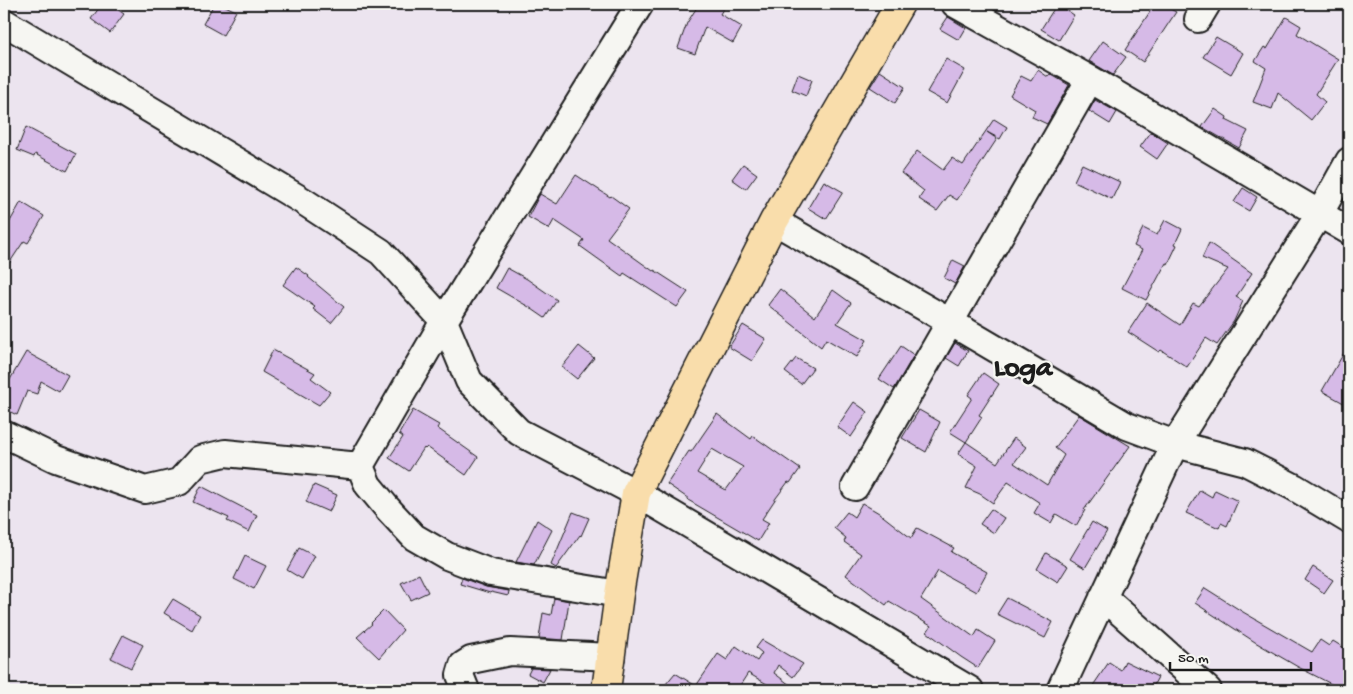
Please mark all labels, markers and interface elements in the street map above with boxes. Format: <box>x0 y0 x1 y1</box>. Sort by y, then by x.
district label: Loga <box>994 353 1054 387</box>
scale bar <box>1170 639 1312 671</box>
text: 50 m <box>1178 650 1209 668</box>

